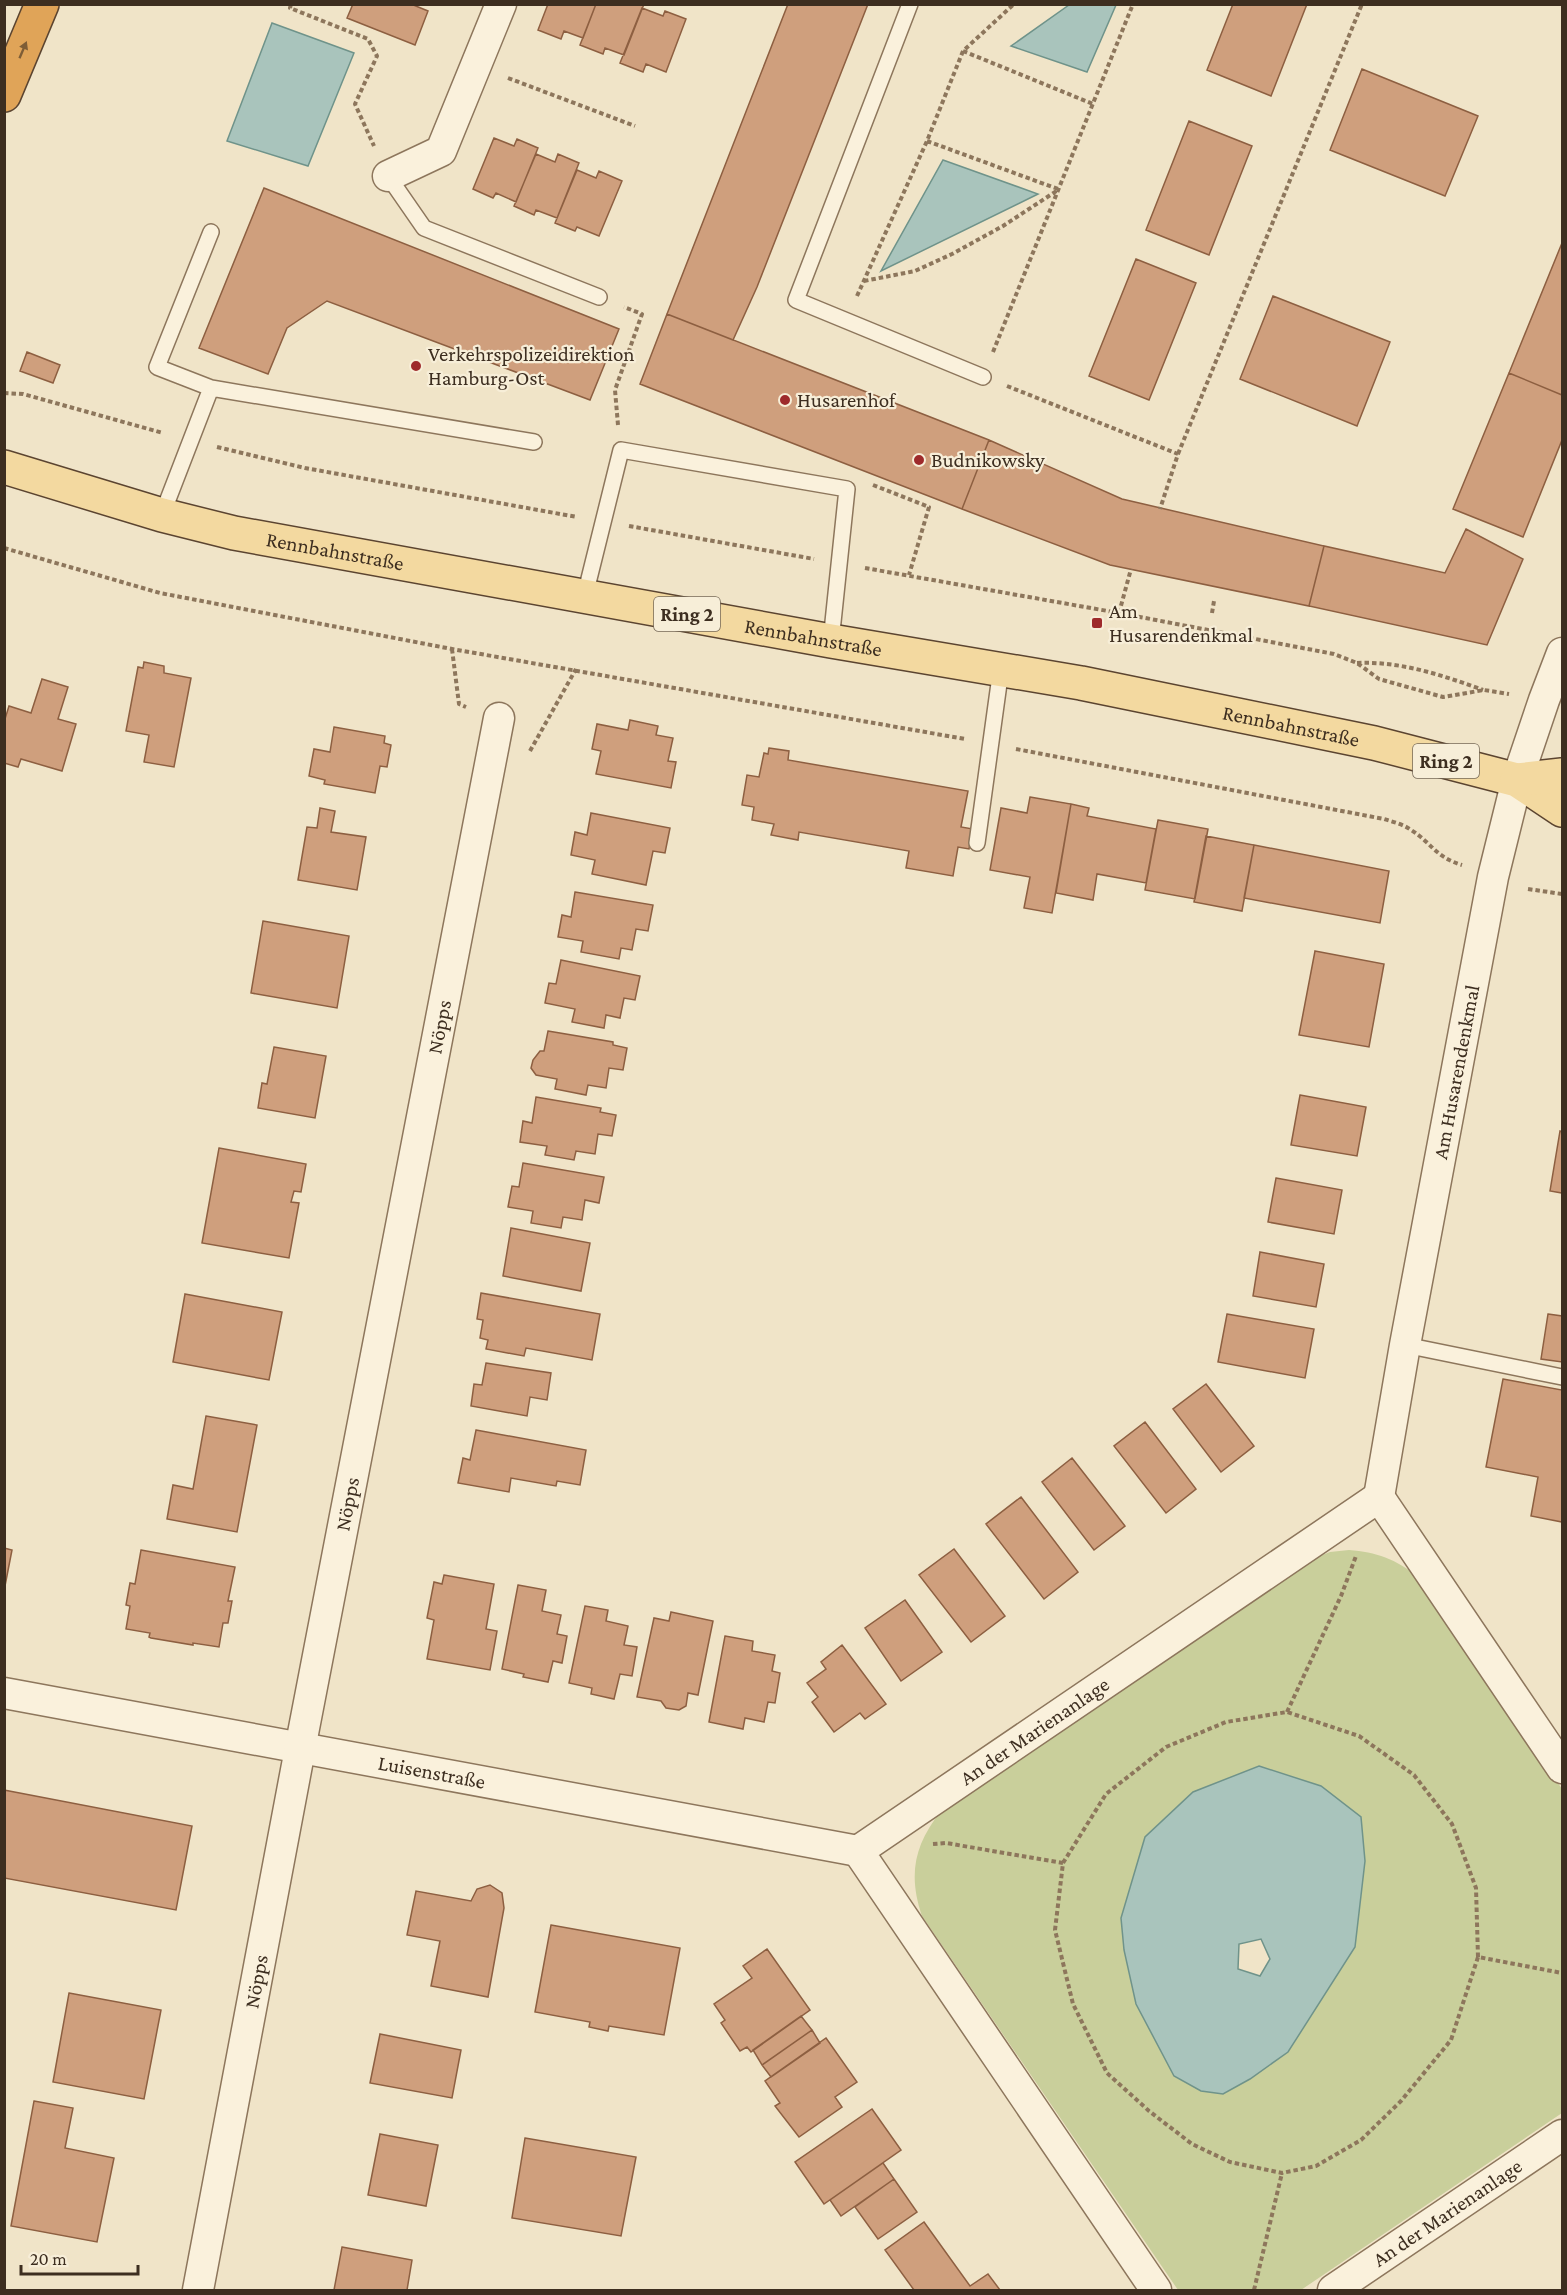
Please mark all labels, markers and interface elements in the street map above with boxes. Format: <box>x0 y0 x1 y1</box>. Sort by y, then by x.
one-way arrow <box>19 41 28 59</box>
place label: Verkehrspolizeidirektion Hamburg-Ost <box>428 342 635 390</box>
marker: Verkehrspolizeidirektion Hamburg-Ost <box>409 359 423 373</box>
place label: Husarenhof <box>797 388 897 412</box>
marker: Husarenhof <box>778 393 792 407</box>
place label: Budnikowsky <box>931 448 1045 472</box>
marker: Budnikowsky <box>912 453 926 467</box>
street label: Rennbahnstraße <box>264 527 406 575</box>
road number: Ring 2 <box>654 597 720 631</box>
place label: Am Husarendenkmal <box>1109 599 1253 647</box>
street label: Rennbahnstraße <box>743 614 884 661</box>
marker: Am Husarendenkmal <box>1090 616 1104 630</box>
street label: Rennbahnstraße <box>1220 700 1362 752</box>
road number: Ring 2 <box>1413 744 1479 778</box>
street label: Am Husarendenkmal <box>1428 983 1484 1161</box>
street label: Nöpps <box>422 998 456 1056</box>
street label: Nöpps <box>330 1475 364 1533</box>
street label: An der Marienanlage <box>955 1672 1114 1790</box>
street label: Luisenstraße <box>376 1750 487 1794</box>
street label: Nöpps <box>239 1952 273 2010</box>
street label: An der Marienanlage <box>1368 2154 1527 2272</box>
scale bar <box>21 2238 138 2276</box>
text: 20 m <box>30 2249 67 2269</box>

